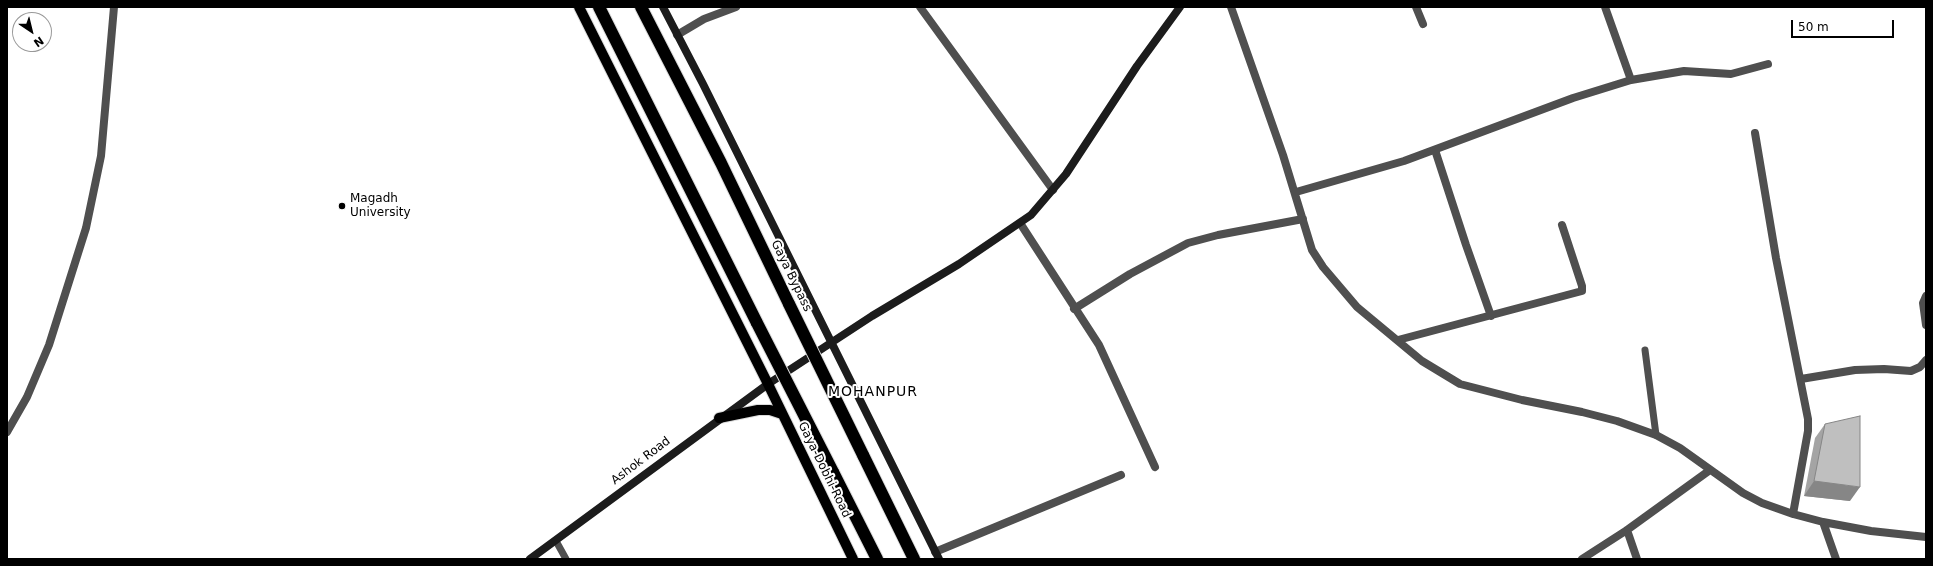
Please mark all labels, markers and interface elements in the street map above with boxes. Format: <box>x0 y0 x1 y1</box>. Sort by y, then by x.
north arrow <box>12 12 52 52</box>
scale bar <box>1793 12 1896 38</box>
text: 50 m <box>1798 20 1829 34</box>
text: N <box>31 33 46 49</box>
place label: Magadh University <box>350 192 411 220</box>
marker: Magadh University <box>337 201 347 211</box>
street label: Gaya Bypass <box>767 238 815 314</box>
district label: MOHANPUR <box>828 384 918 400</box>
street label: Gaya-Dobhi-Road <box>795 420 853 520</box>
street label: Ashok Road <box>609 434 673 488</box>

